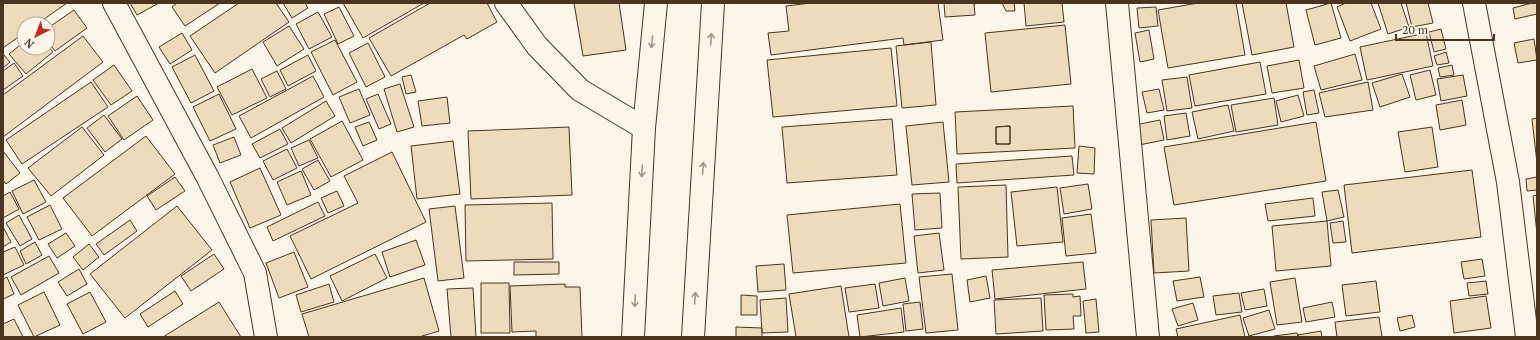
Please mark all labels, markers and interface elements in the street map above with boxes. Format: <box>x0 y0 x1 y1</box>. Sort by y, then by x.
north arrow <box>16 16 56 56</box>
scale bar <box>1396 16 1494 42</box>
text: 20 m <box>1402 22 1429 37</box>
one-way arrow <box>708 33 715 46</box>
text: N <box>21 35 37 51</box>
one-way arrow <box>649 35 656 48</box>
one-way arrow <box>700 162 707 175</box>
one-way arrow <box>638 164 645 177</box>
one-way arrow <box>692 292 699 305</box>
one-way arrow <box>631 294 639 307</box>

